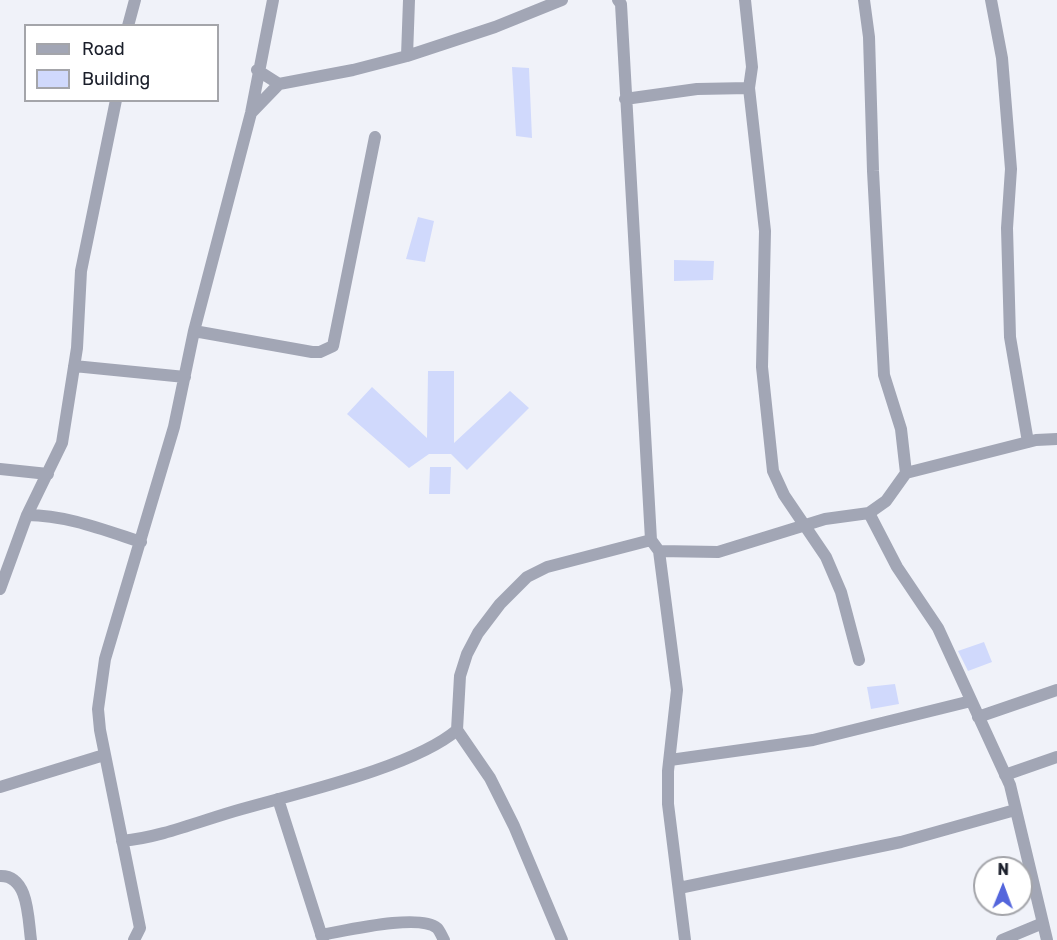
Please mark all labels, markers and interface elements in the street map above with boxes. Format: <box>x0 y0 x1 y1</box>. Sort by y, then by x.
legend <box>24 24 219 102</box>
text: Road <box>82 38 125 60</box>
text: Building <box>82 68 150 90</box>
north arrow <box>973 856 1033 916</box>
text: N <box>997 860 1009 879</box>

